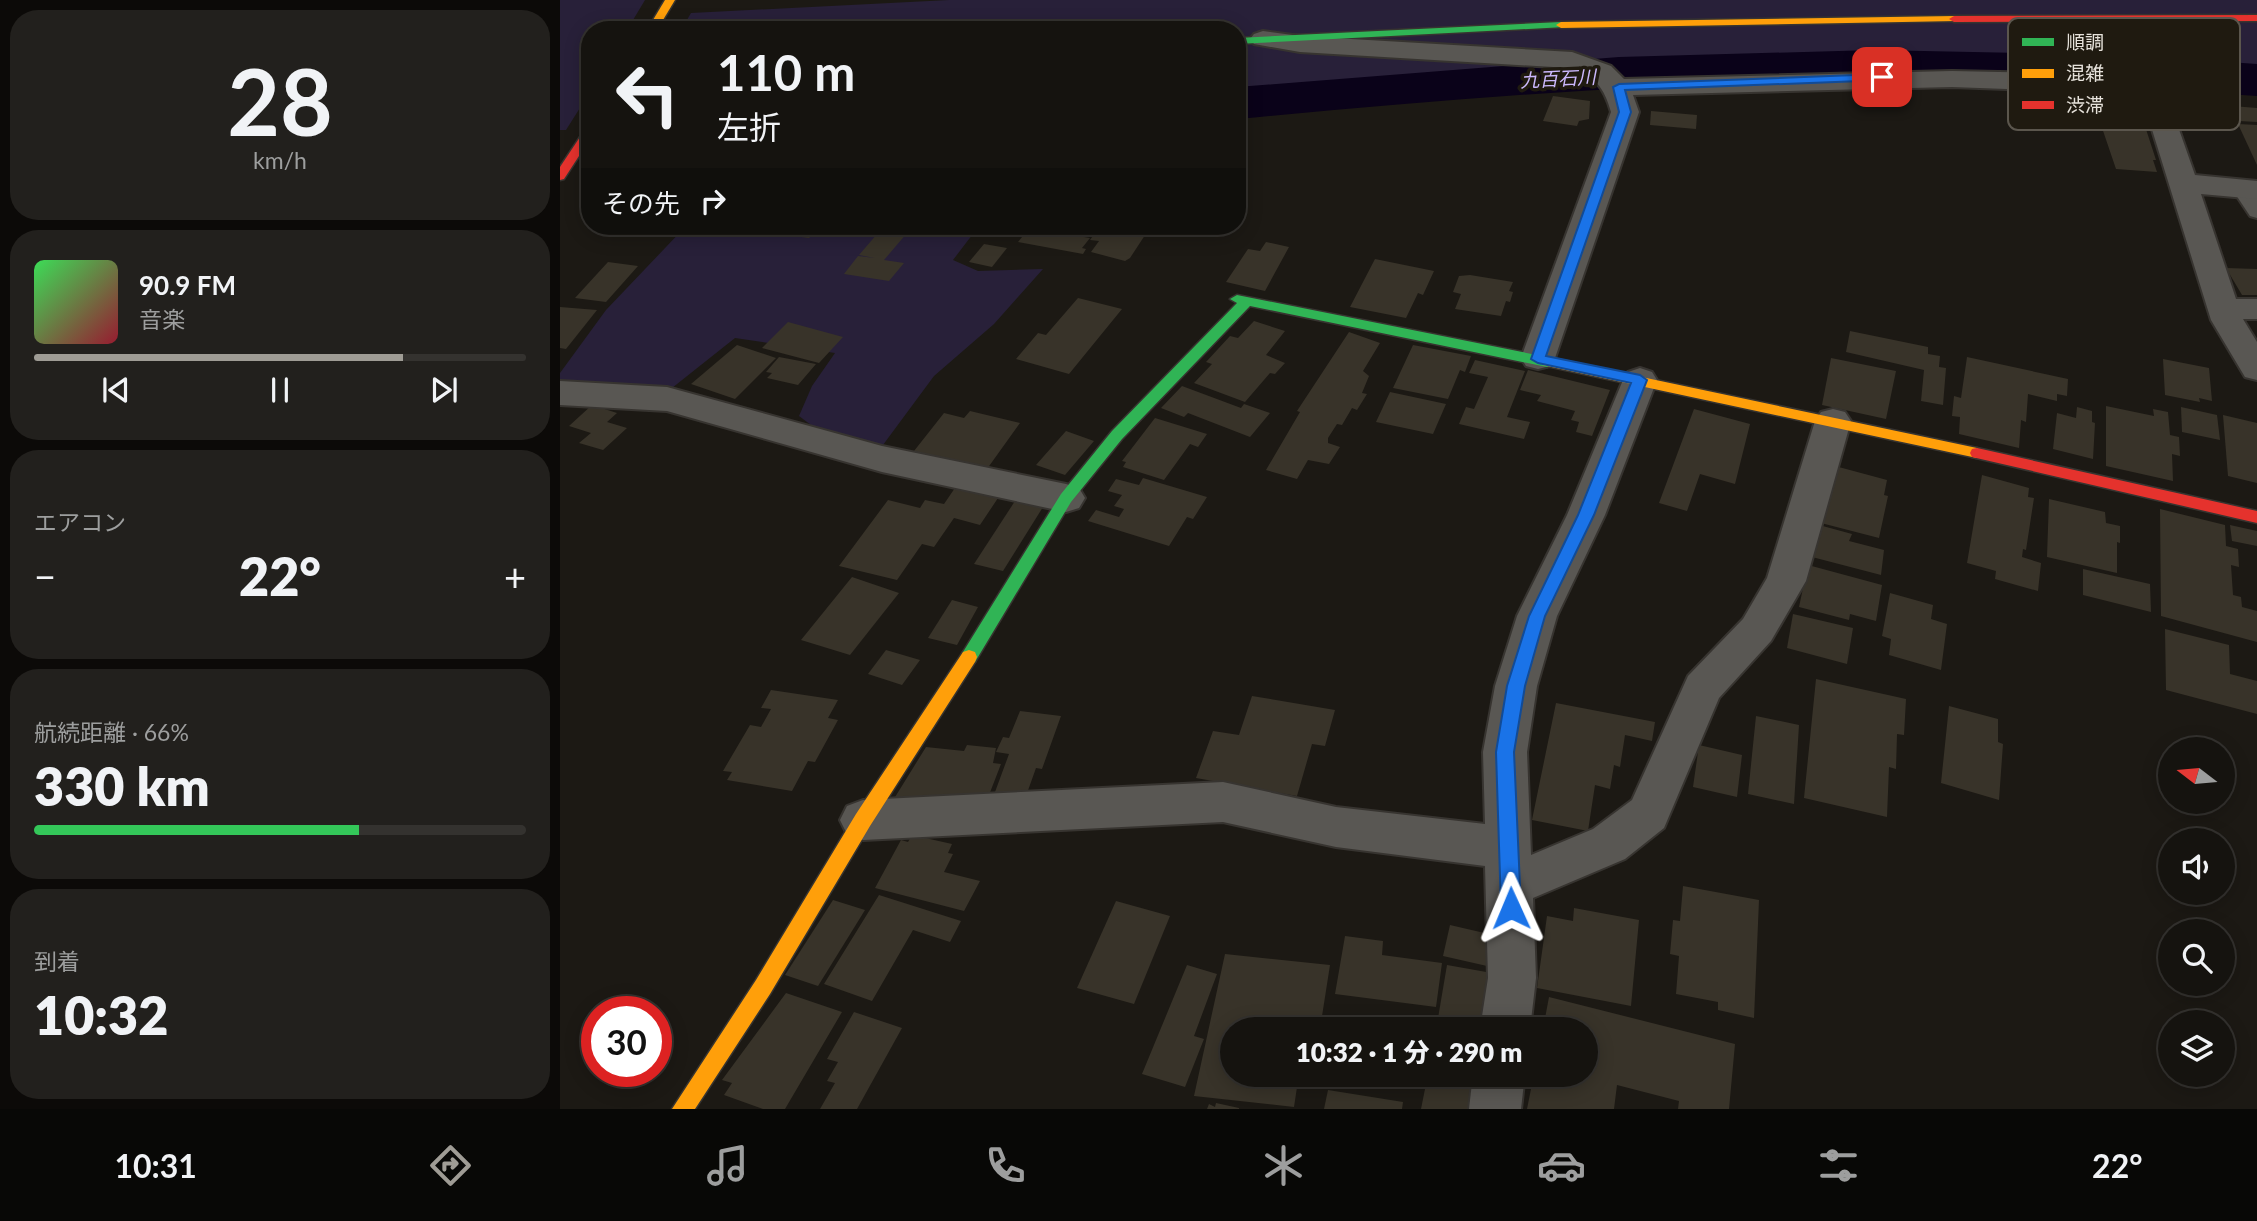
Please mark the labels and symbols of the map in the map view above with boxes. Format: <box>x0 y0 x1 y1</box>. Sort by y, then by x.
legend <box>2008 18 2240 130</box>
text: 順調 <box>2066 30 2104 53</box>
pin <box>1852 47 1912 107</box>
text: 混雑 <box>2066 61 2104 84</box>
water label: 九百石川 <box>1519 64 1599 91</box>
text: 渋滞 <box>2066 93 2104 116</box>
north arrow <box>2158 737 2235 814</box>
position arrow <box>1474 871 1548 945</box>
speed limit sign: 30 <box>581 996 672 1087</box>

